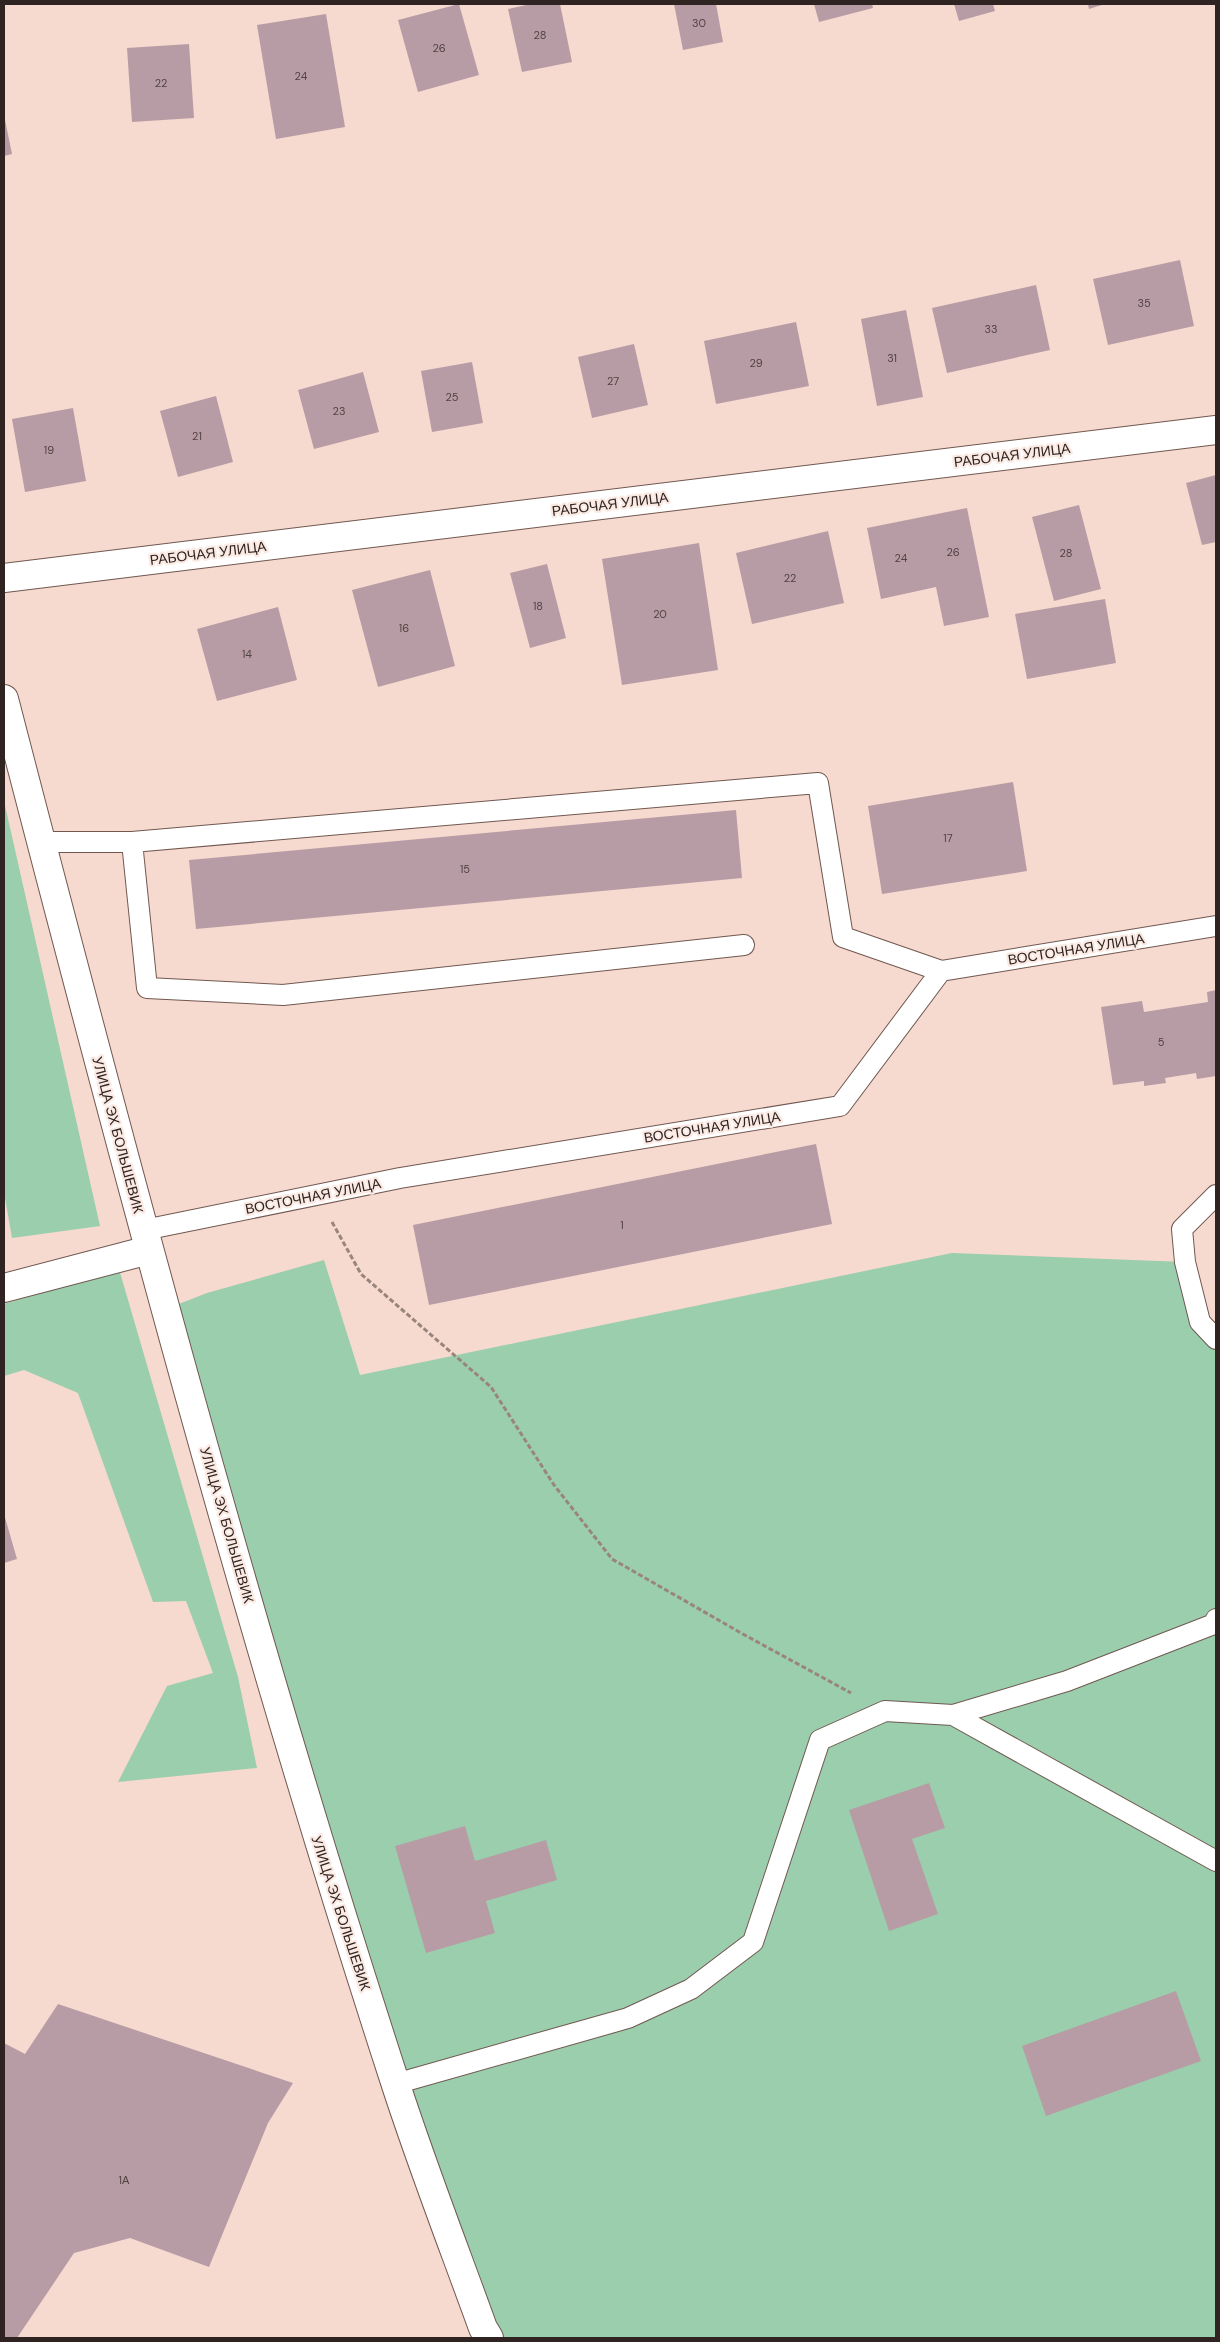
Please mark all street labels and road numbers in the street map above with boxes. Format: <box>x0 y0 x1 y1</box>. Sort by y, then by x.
street label: РАБОЧАЯ УЛИЦА <box>953 439 1072 471</box>
street label: РАБОЧАЯ УЛИЦА <box>551 488 670 520</box>
street label: РАБОЧАЯ УЛИЦА <box>149 537 268 569</box>
street label: ВОСТОЧНАЯ УЛИЦА <box>1006 929 1146 969</box>
street label: УЛИЦА ЭХ БОЛЬШЕВИК <box>88 1055 148 1216</box>
street label: ВОСТОЧНАЯ УЛИЦА <box>642 1107 782 1147</box>
street label: ВОСТОЧНАЯ УЛИЦА <box>244 1174 383 1218</box>
street label: УЛИЦА ЭХ БОЛЬШЕВИК <box>196 1445 258 1606</box>
street label: УЛИЦА ЭХ БОЛЬШЕВИК <box>307 1833 375 1993</box>

